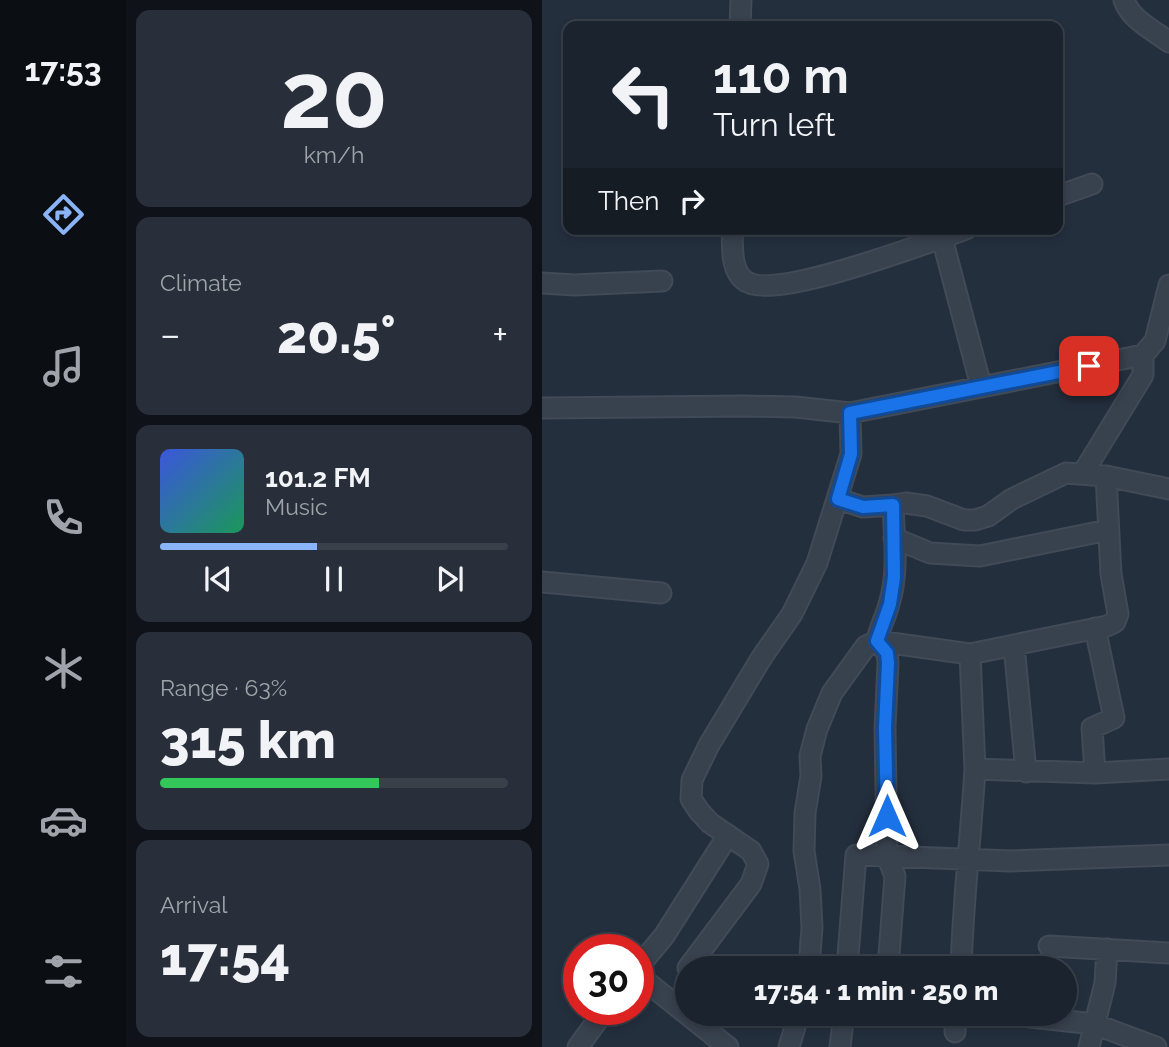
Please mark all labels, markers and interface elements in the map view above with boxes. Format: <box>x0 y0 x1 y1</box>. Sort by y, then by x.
text: 20 <box>280 42 388 149</box>
text: 110 m <box>713 47 849 104</box>
icon: left <box>598 49 689 140</box>
text: 17:53 <box>24 51 102 88</box>
text: Turn left <box>713 106 835 143</box>
text: km/h <box>304 141 364 168</box>
icon: right <box>673 182 711 220</box>
text: Then <box>598 186 659 216</box>
icon: directions <box>39 190 88 239</box>
text: Climate <box>160 269 242 296</box>
text: 20.5° <box>277 304 396 365</box>
text: − <box>160 312 180 357</box>
text: + <box>492 312 508 357</box>
pin <box>1059 336 1119 396</box>
icon: music <box>39 342 88 391</box>
icon: arrive <box>1070 347 1108 385</box>
text: 101.2 FM <box>265 463 371 493</box>
icon: phone <box>39 493 88 542</box>
text: Music <box>265 493 328 520</box>
icon: previous <box>199 560 237 598</box>
icon: pause <box>315 560 353 598</box>
icon: next <box>431 560 469 598</box>
icon: climate <box>39 644 88 693</box>
text: Range · 63% <box>160 674 287 701</box>
text: 315 km <box>160 709 336 770</box>
position arrow <box>850 779 924 853</box>
icon: car <box>39 796 88 845</box>
text: Arrival <box>160 891 227 918</box>
text: 17:54 <box>160 926 290 987</box>
speed limit sign: 30 <box>563 934 654 1025</box>
icon: filters <box>39 947 88 996</box>
text: 17:54 · 1 min · 250 m <box>754 976 998 1006</box>

